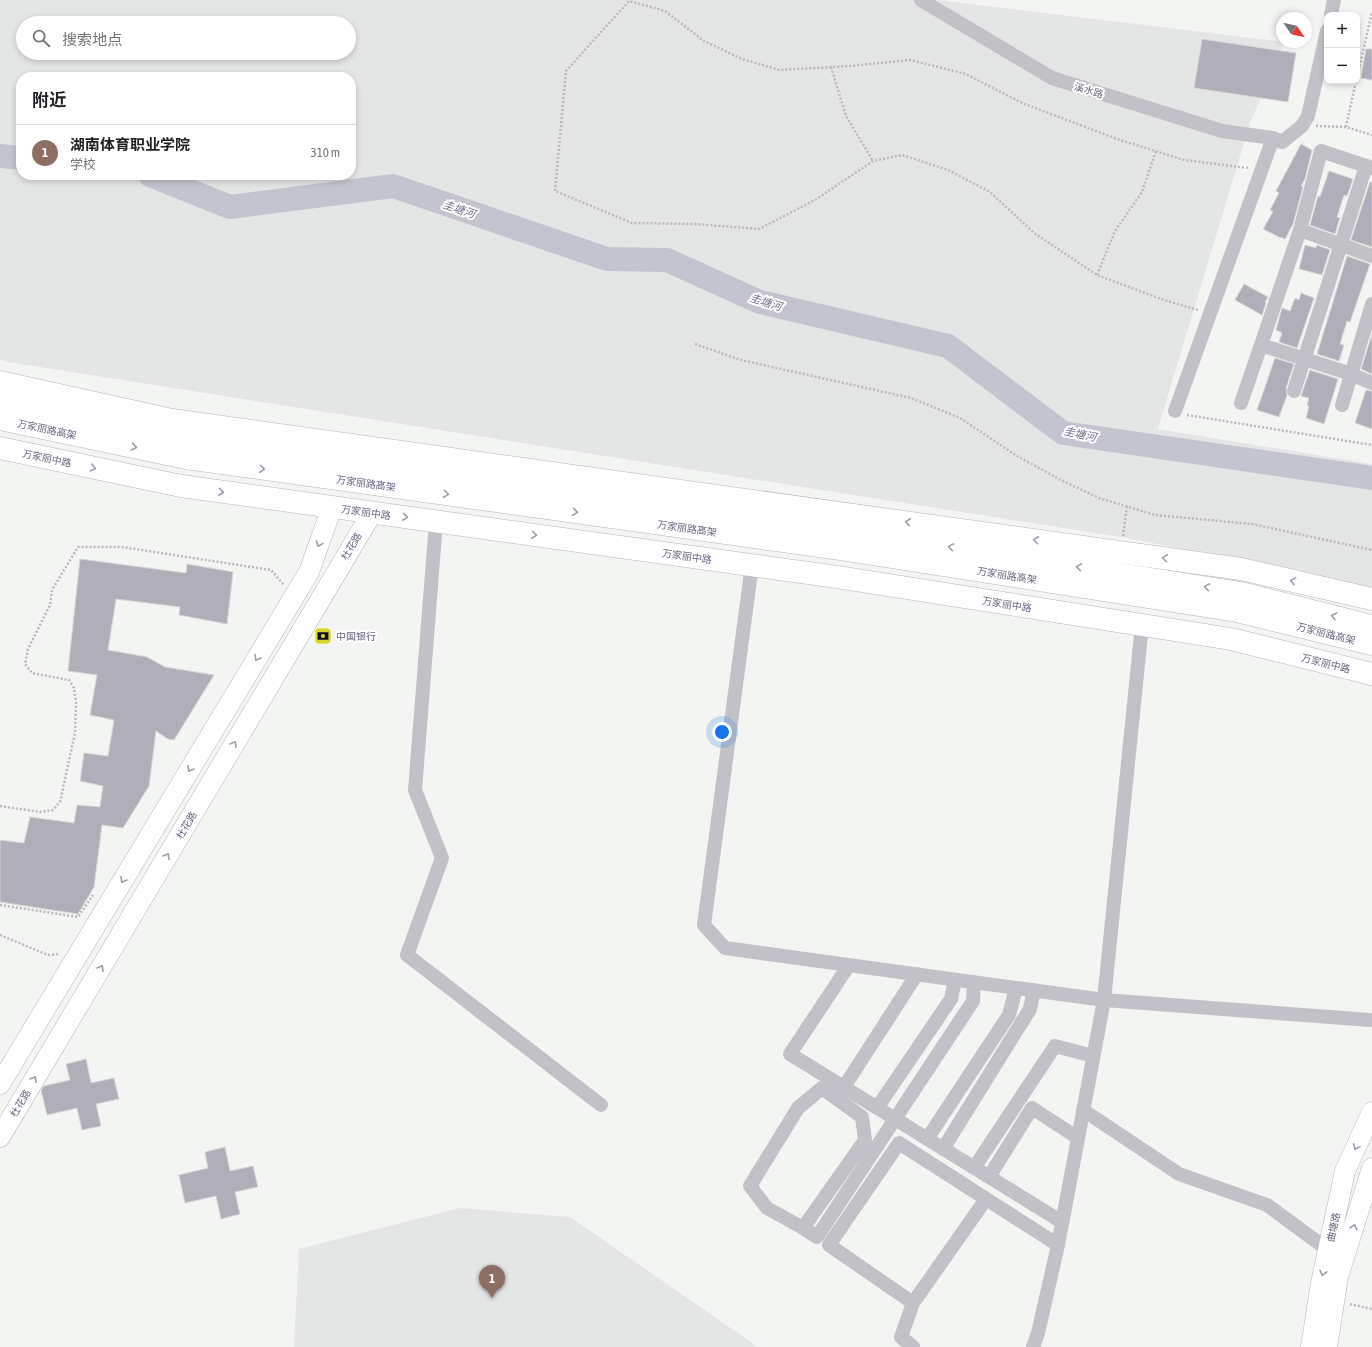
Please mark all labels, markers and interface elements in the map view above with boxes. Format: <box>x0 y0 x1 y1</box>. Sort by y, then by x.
north arrow <box>1276 12 1312 48</box>
map controls <box>1324 12 1360 84</box>
button: + <box>1324 12 1360 48</box>
search box <box>16 16 356 60</box>
icon: search <box>30 27 52 49</box>
text: 搜索地点 <box>62 31 122 48</box>
button: − <box>1324 48 1360 84</box>
street label: 溪水路 <box>1073 81 1105 100</box>
text: 附近 <box>32 90 66 110</box>
text: 湖南体育职业学院 <box>70 136 190 153</box>
text: 1 <box>42 145 48 160</box>
text: 310 m <box>311 145 340 160</box>
text: 学校 <box>70 157 96 172</box>
water label: 圭塘河 <box>441 198 478 221</box>
water label: 圭塘河 <box>748 291 785 313</box>
street label: 万家丽路高架 <box>16 418 77 441</box>
water label: 圭塘河 <box>1063 425 1099 444</box>
one-way arrow <box>131 443 137 451</box>
street label: 万家丽中路 <box>21 448 72 469</box>
one-way arrow <box>90 463 96 471</box>
one-way arrow <box>259 464 265 473</box>
street label: 万家丽路高架 <box>335 474 396 493</box>
one-way arrow <box>218 487 224 496</box>
one-way arrow <box>443 489 450 498</box>
street label: 万家丽中路 <box>340 504 391 521</box>
one-way arrow <box>572 507 578 516</box>
one-way arrow <box>402 512 408 521</box>
one-way arrow <box>905 518 911 527</box>
street label: 万家丽路高架 <box>656 519 717 538</box>
one-way arrow <box>531 530 537 539</box>
street label: 杜花路 <box>339 531 364 562</box>
one-way arrow <box>1033 536 1039 545</box>
one-way arrow <box>316 540 324 547</box>
one-way arrow <box>947 544 954 552</box>
street label: 万家丽中路 <box>661 548 712 565</box>
one-way arrow <box>1162 554 1168 563</box>
one-way arrow <box>1076 564 1082 572</box>
street label: 万家丽路高架 <box>976 565 1037 586</box>
one-way arrow <box>1290 577 1296 585</box>
one-way arrow <box>1204 584 1211 592</box>
street label: 万家丽中路 <box>981 595 1032 614</box>
one-way arrow <box>1331 612 1338 621</box>
street label: 万家丽路高架 <box>1295 621 1356 646</box>
bank icon: 中国银行 <box>313 626 333 646</box>
place label: 中国银行 <box>336 631 376 642</box>
street label: 万家丽中路 <box>1300 652 1351 675</box>
one-way arrow <box>255 654 262 661</box>
your location <box>712 722 732 742</box>
one-way arrow <box>229 741 236 748</box>
one-way arrow <box>188 765 195 772</box>
street label: 杜花路 <box>174 810 199 841</box>
one-way arrow <box>163 853 170 860</box>
one-way arrow <box>121 876 128 883</box>
one-way arrow <box>96 965 103 972</box>
one-way arrow <box>30 1076 37 1083</box>
street label: 杜花路 <box>8 1088 33 1119</box>
one-way arrow <box>1353 1143 1361 1151</box>
street label: 曲塘路 <box>1325 1211 1342 1243</box>
one-way arrow <box>1349 1224 1358 1231</box>
pin: 1 <box>479 1265 505 1298</box>
one-way arrow <box>1320 1270 1328 1276</box>

